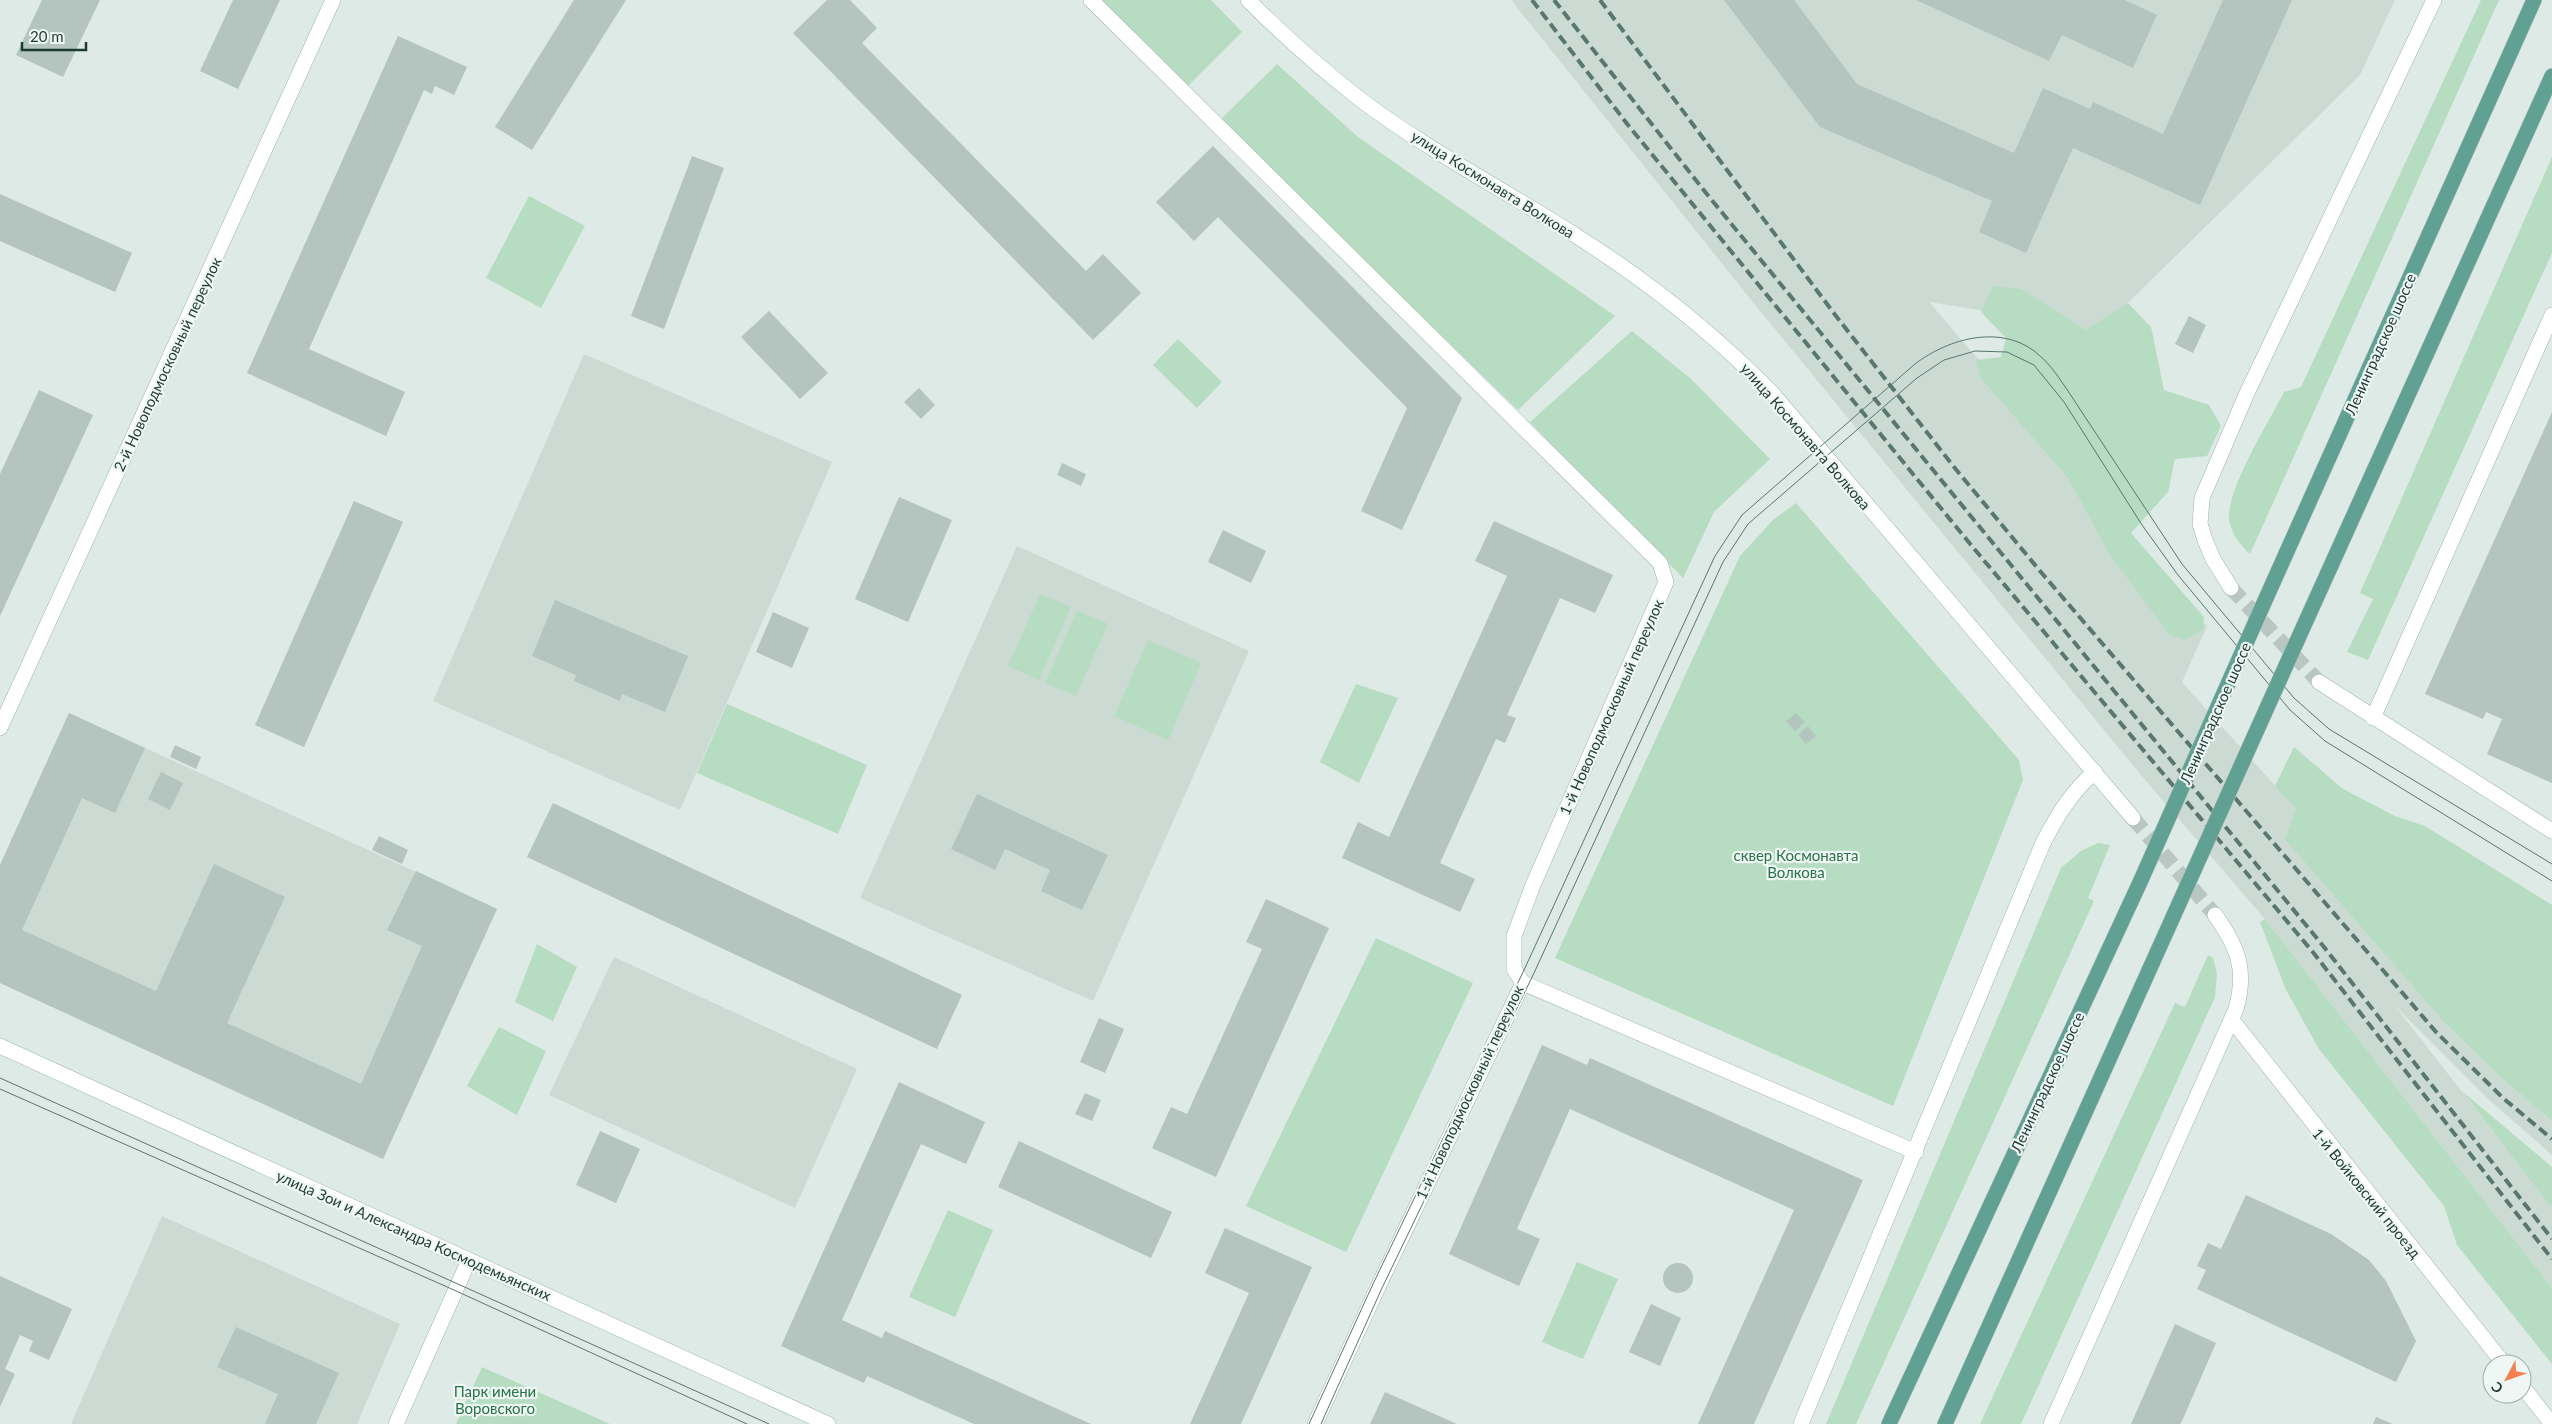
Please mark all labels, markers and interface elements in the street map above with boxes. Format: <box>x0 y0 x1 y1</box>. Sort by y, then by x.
scale bar <box>22 20 86 52</box>
text: 20 m <box>30 27 64 45</box>
street label: улица Космонавта Волкова <box>1408 126 1578 242</box>
street label: 2-й Новоподмосковный переулок <box>109 254 225 474</box>
street label: Ленинградское шоссе <box>2340 270 2419 418</box>
street label: улица Космонавта Волкова <box>1737 359 1875 513</box>
street label: 1-й Новоподмосковный переулок <box>1555 596 1667 818</box>
street label: Ленинградское шоссе <box>2175 639 2254 787</box>
park label: сквер Космонавта Волкова <box>1734 846 1858 881</box>
street label: 1-й Новоподмосковный переулок <box>1411 982 1527 1202</box>
street label: Ленинградское шоссе <box>2006 1009 2088 1156</box>
street label: 1-й Войковский проезд <box>2309 1124 2425 1262</box>
street label: улица Зои и Александра Космодемьянских <box>274 1166 555 1304</box>
north arrow <box>2482 1354 2532 1404</box>
text: С <box>2487 1378 2506 1397</box>
park label: Парк имени Воровского <box>454 1382 536 1417</box>

